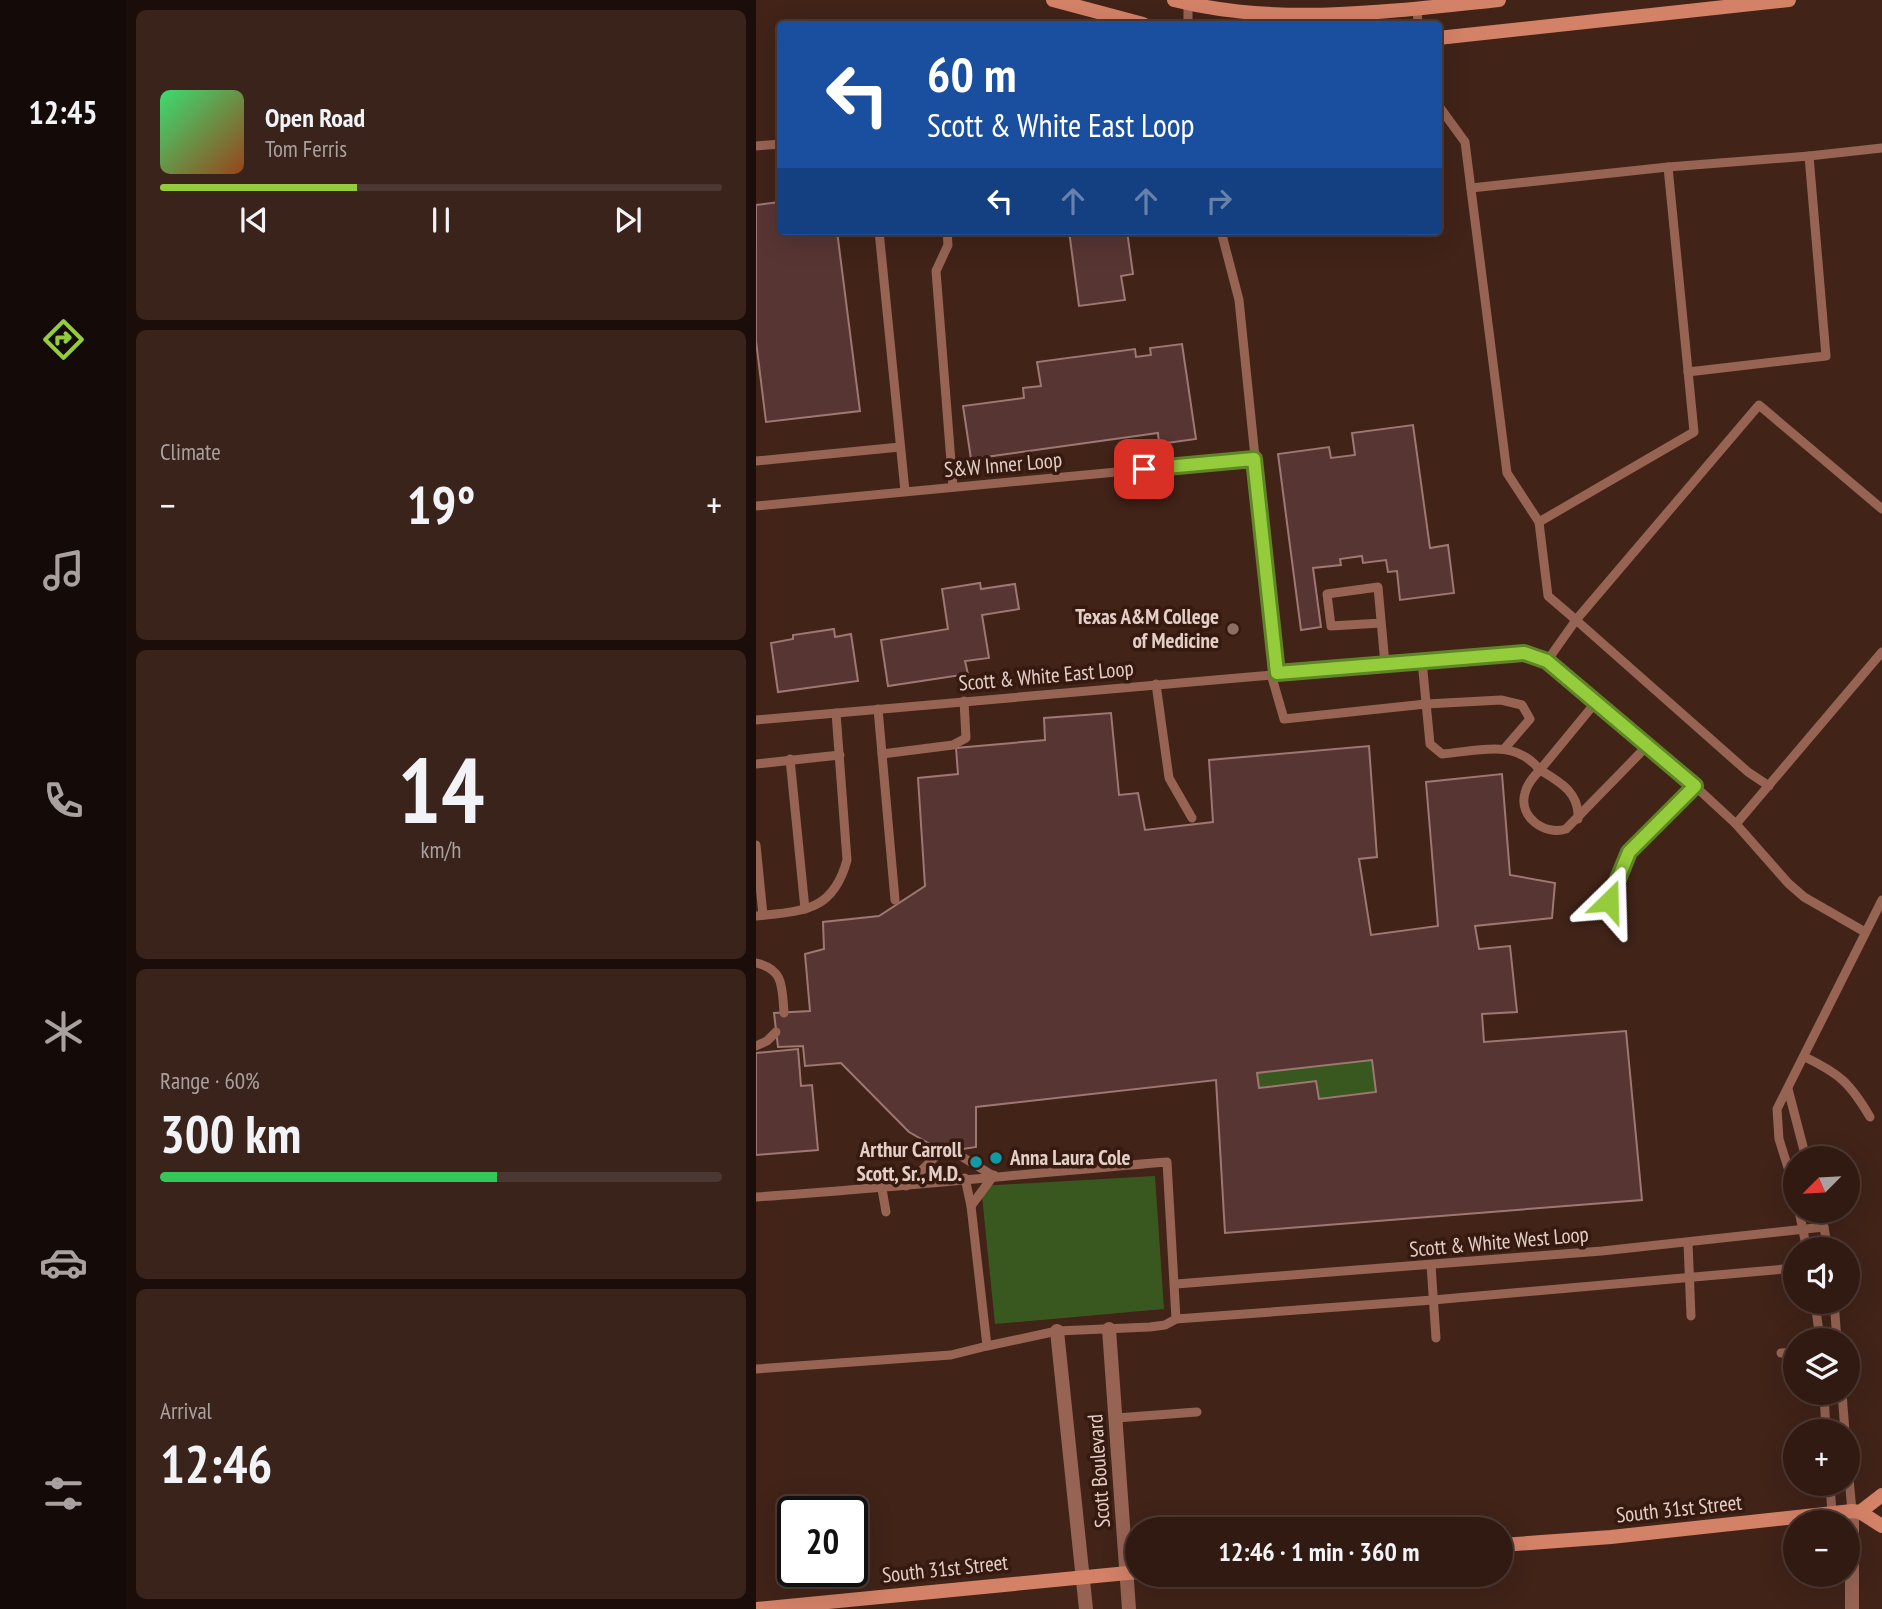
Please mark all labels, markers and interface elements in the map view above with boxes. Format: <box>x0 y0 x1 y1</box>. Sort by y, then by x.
text: 60 m <box>927 42 1016 106</box>
icon: left <box>812 49 903 140</box>
text: 12:45 <box>28 91 98 133</box>
text: Open Road <box>265 101 365 134</box>
text: Scott & White East Loop <box>927 104 1194 146</box>
text: Tom Ferris <box>265 134 347 163</box>
icon: left <box>981 182 1019 220</box>
icon: ahead <box>1054 182 1092 220</box>
icon: ahead <box>1127 182 1165 220</box>
icon: right <box>1200 182 1238 220</box>
icon: previous <box>235 201 273 239</box>
icon: pause <box>422 201 460 239</box>
icon: next <box>609 201 647 239</box>
icon: directions <box>39 315 88 364</box>
text: Climate <box>160 437 221 466</box>
pin <box>1114 439 1174 499</box>
street label: S&W Inner Loop <box>943 446 1063 483</box>
icon: arrive <box>1125 450 1163 488</box>
text: 19° <box>407 471 475 538</box>
text: − <box>160 480 176 529</box>
text: + <box>706 480 722 529</box>
icon: music <box>39 546 88 595</box>
place label: Texas A&M College of Medicine <box>1075 603 1219 654</box>
marker: Texas A&M College of Medicine <box>1225 621 1241 637</box>
street label: Scott & White East Loop <box>957 654 1135 697</box>
text: 14 <box>398 730 485 848</box>
icon: phone <box>39 776 88 825</box>
text: km/h <box>421 835 461 864</box>
position arrow <box>1572 864 1646 938</box>
icon: climate <box>39 1007 88 1056</box>
text: Range · 60% <box>160 1066 260 1095</box>
text: 300 km <box>160 1100 301 1167</box>
place label: Arthur Carroll Scott, Sr., M.D. <box>857 1136 963 1187</box>
place label: Anna Laura Cole <box>1009 1144 1131 1171</box>
north arrow <box>1783 1146 1860 1223</box>
map controls <box>1783 1146 1860 1587</box>
marker: Anna Laura Cole <box>988 1150 1004 1166</box>
marker: Arthur Carroll Scott, Sr., M.D. <box>968 1154 984 1170</box>
street label: Scott & White West Loop <box>1408 1220 1590 1263</box>
button: sound <box>1783 1237 1860 1314</box>
icon: car <box>39 1238 88 1287</box>
button: layers <box>1783 1328 1860 1405</box>
text: Arrival <box>160 1396 212 1425</box>
street label: Scott Boulevard <box>1081 1413 1116 1529</box>
button: + <box>1783 1419 1860 1496</box>
text: 12:46 <box>160 1430 272 1497</box>
icon: filters <box>39 1469 88 1518</box>
street label: South 31st Street <box>1615 1488 1743 1529</box>
speed limit sign: 20 <box>777 1496 868 1587</box>
button: − <box>1783 1510 1860 1587</box>
text: 12:46 · 1 min · 360 m <box>1219 1535 1419 1568</box>
street label: South 31st Street <box>881 1548 1009 1589</box>

